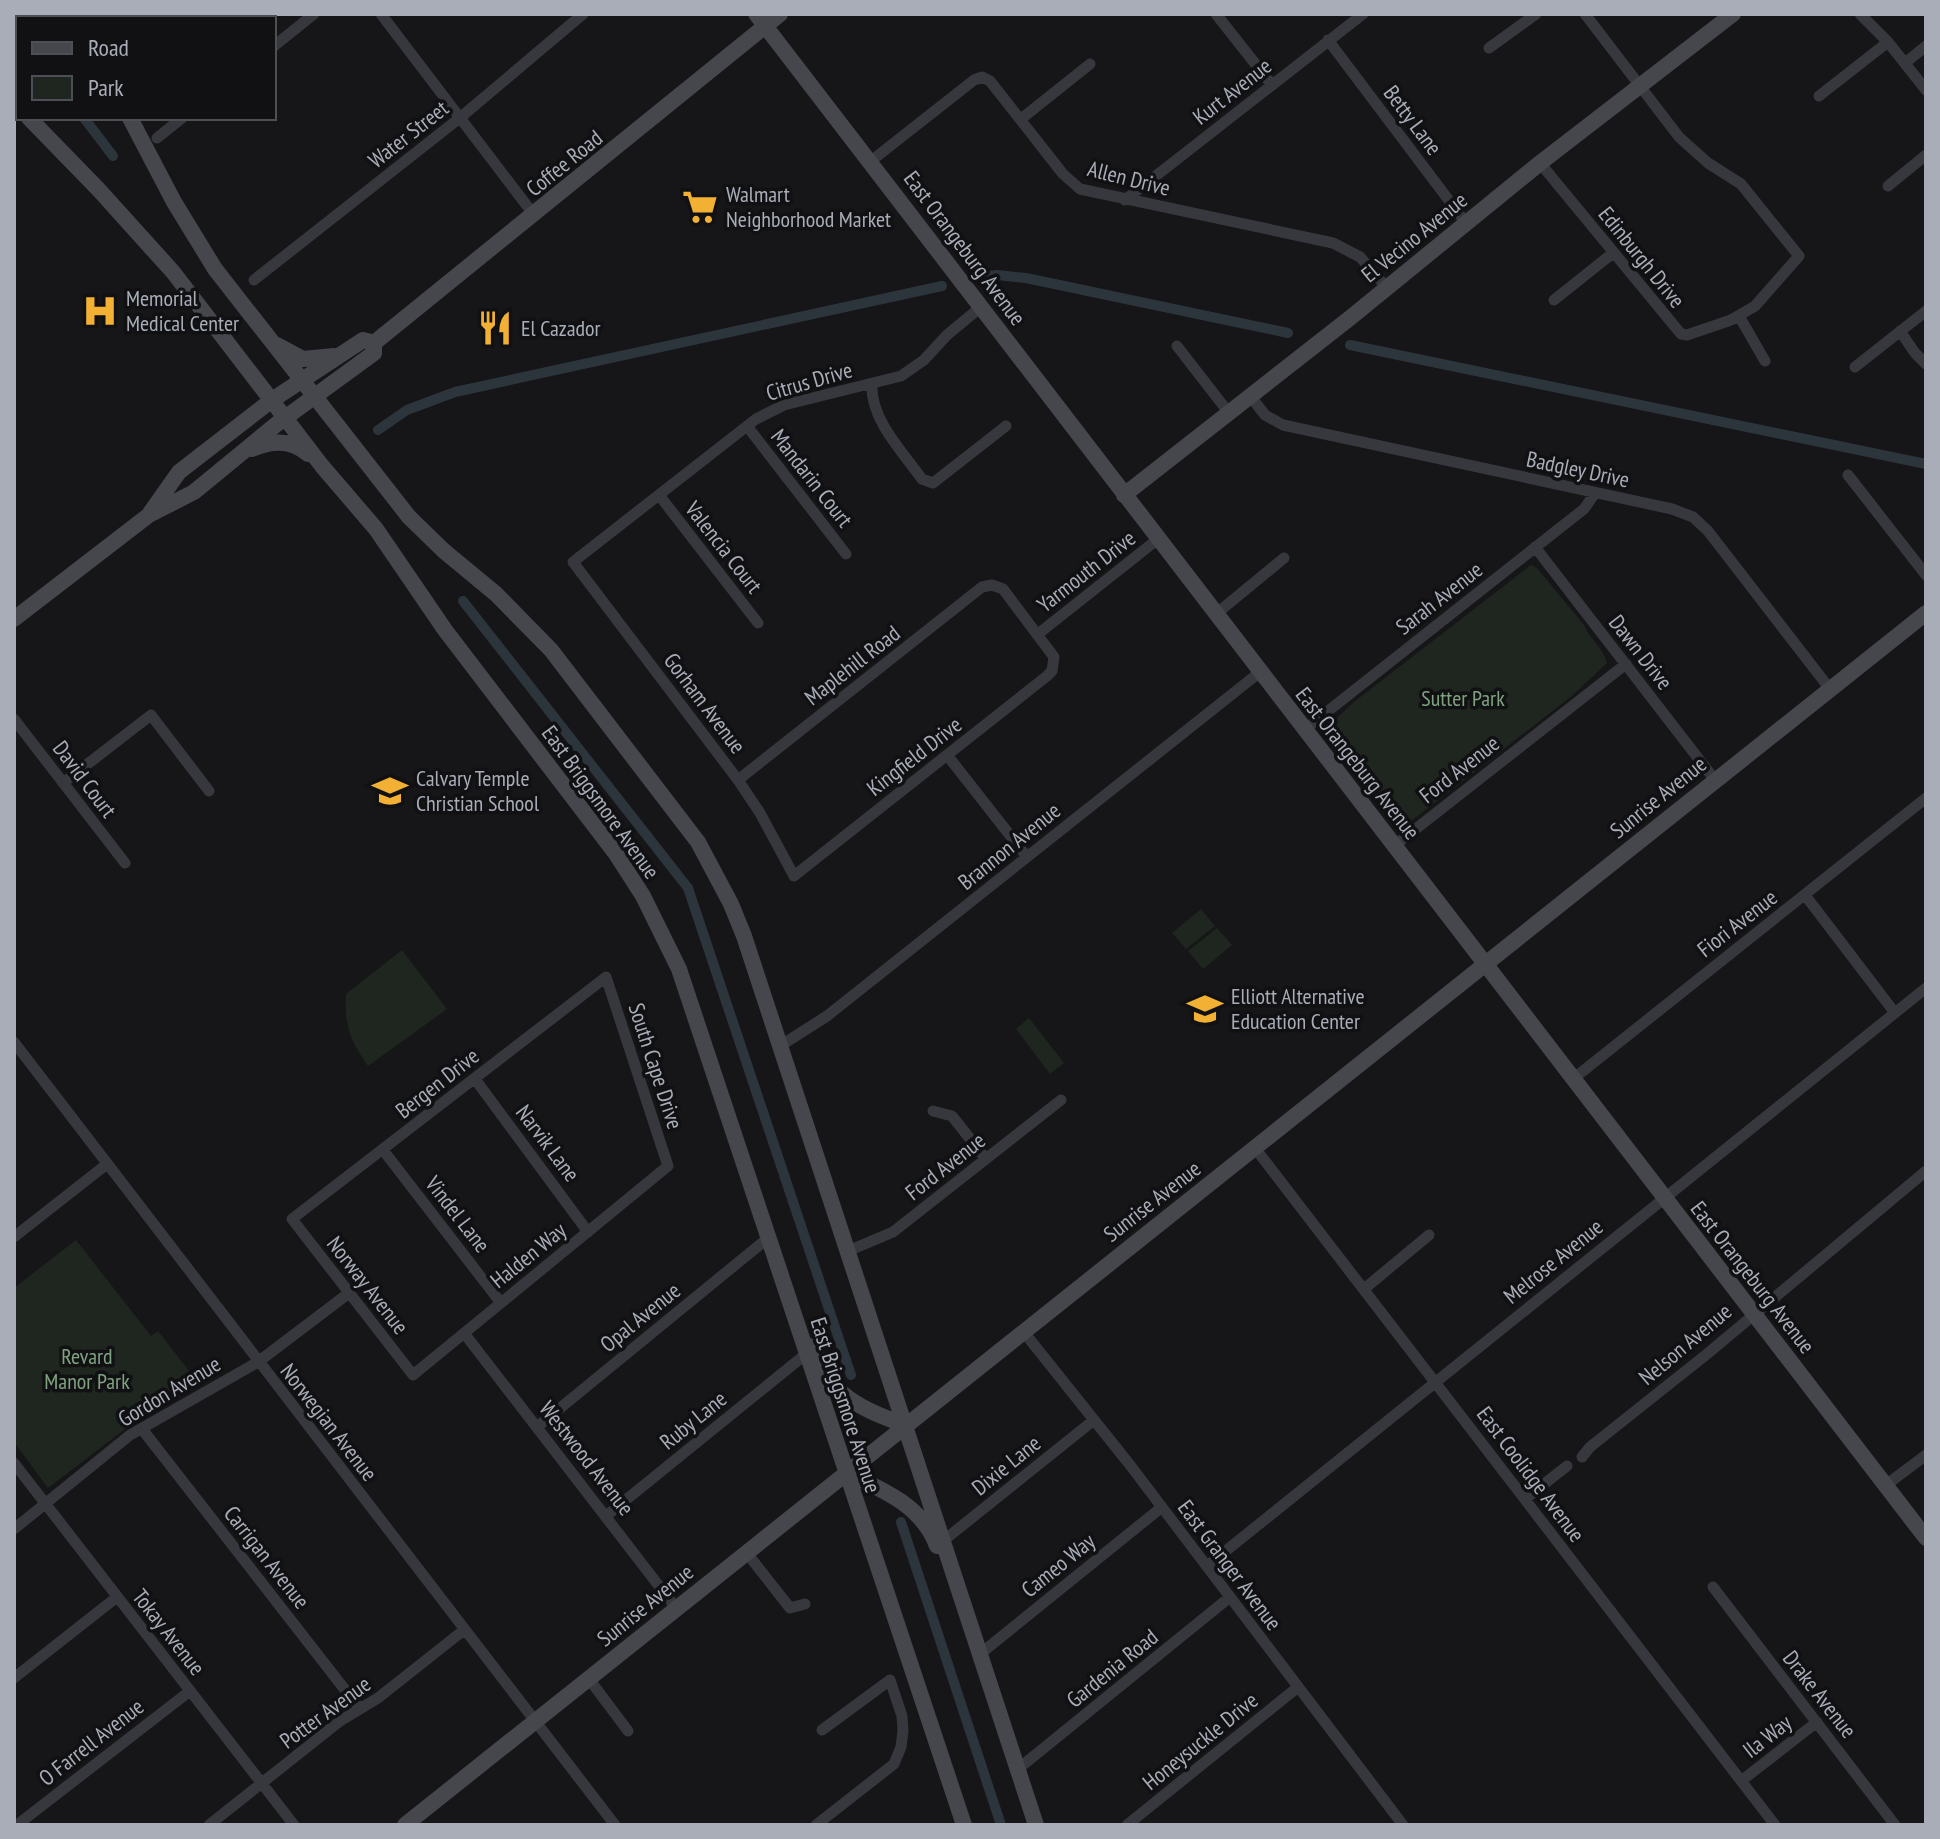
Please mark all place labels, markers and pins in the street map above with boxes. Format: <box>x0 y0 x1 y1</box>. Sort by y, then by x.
place label: Walmart Neighborhood Market <box>726 180 891 233</box>
supermarket icon: Walmart Neighborhood Market <box>681 188 719 226</box>
place label: Memorial Medical Center <box>126 284 239 337</box>
hospital icon: Memorial Medical Center <box>81 292 119 330</box>
restaurant icon: El Cazador <box>476 309 514 347</box>
place label: El Cazador <box>521 314 601 342</box>
place label: Calvary Temple Christian School <box>416 764 540 817</box>
school or university icon: Calvary Temple Christian School <box>371 772 409 810</box>
place label: Elliott Alternative Education Center <box>1231 982 1365 1035</box>
school or university icon: Elliott Alternative Education Center <box>1186 990 1224 1028</box>

